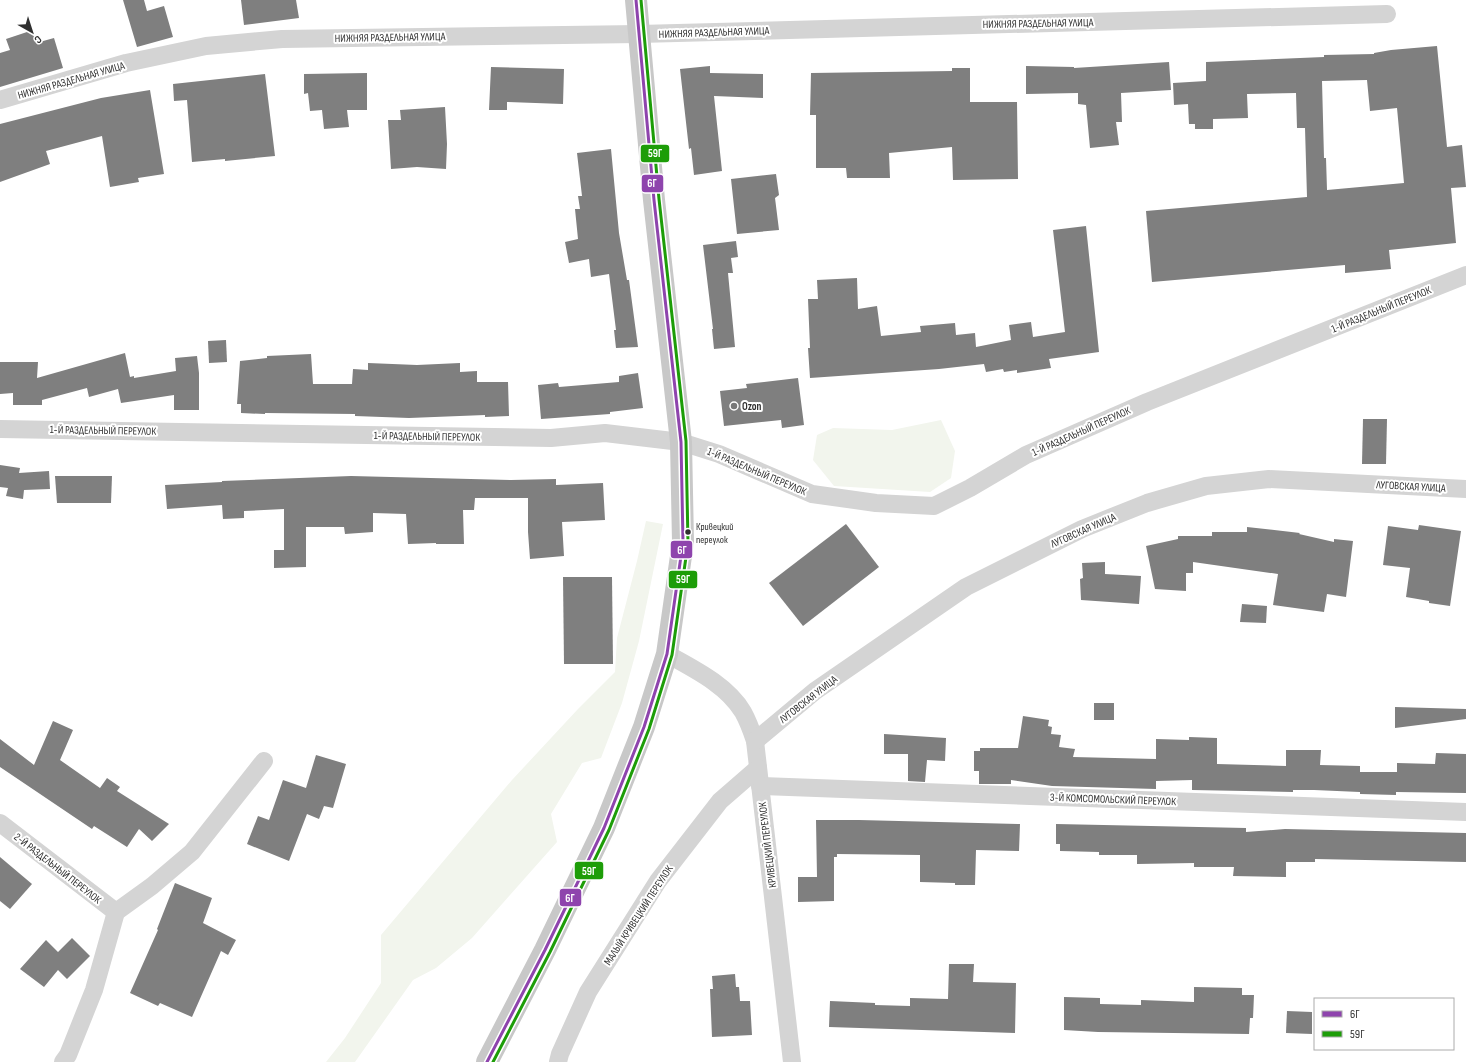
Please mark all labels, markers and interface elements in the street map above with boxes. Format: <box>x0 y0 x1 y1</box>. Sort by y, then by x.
north arrow <box>12 12 52 52</box>
street label: НИЖНЯЯ РАЗДЕЛЬНАЯ УЛИЦА <box>983 16 1094 31</box>
street label: НИЖНЯЯ РАЗДЕЛЬНАЯ УЛИЦА <box>659 24 770 41</box>
street label: НИЖНЯЯ РАЗДЕЛЬНАЯ УЛИЦА <box>335 30 446 45</box>
text: С <box>31 33 44 46</box>
street label: НИЖНЯЯ РАЗДЕЛЬНАЯ УЛИЦА <box>16 59 126 102</box>
line badge: 59Г <box>640 144 670 163</box>
text: 59Г <box>648 147 662 160</box>
line badge: 6Г <box>641 174 664 193</box>
text: 6Г <box>647 177 657 190</box>
street label: 1-Й РАЗДЕЛЬНЫЙ ПЕРЕУЛОК <box>1329 283 1433 335</box>
place label: Ozon <box>742 400 762 413</box>
marker: Ozon <box>729 401 739 411</box>
street label: 1-Й РАЗДЕЛЬНЫЙ ПЕРЕУЛОК <box>1030 403 1133 459</box>
street label: 1-Й РАЗДЕЛЬНЫЙ ПЕРЕУЛОК <box>50 422 156 438</box>
street label: 1-Й РАЗДЕЛЬНЫЙ ПЕРЕУЛОК <box>374 428 480 444</box>
street label: 1-Й РАЗДЕЛЬНЫЙ ПЕРЕУЛОК <box>705 444 809 498</box>
street label: ЛУГОВСКАЯ УЛИЦА <box>1375 478 1446 495</box>
street label: ЛУГОВСКАЯ УЛИЦА <box>1048 510 1118 551</box>
place label: Кривецкий переулок <box>696 521 733 546</box>
marker: Кривецкий переулок <box>683 527 693 537</box>
line badge: 6Г <box>670 540 693 559</box>
text: 6Г <box>677 544 687 557</box>
line badge: 59Г <box>668 570 698 589</box>
text: 59Г <box>676 573 690 586</box>
street label: ЛУГОВСКАЯ УЛИЦА <box>776 673 840 727</box>
street label: 3-Й КОМСОМОЛЬСКИЙ ПЕРЕУЛОК <box>1050 790 1176 808</box>
street label: КРИВЕЦКИЙ ПЕРЕУЛОК <box>755 801 779 889</box>
street label: 2-Й РАЗДЕЛЬНЫЙ ПЕРЕУЛОК <box>11 830 105 907</box>
line badge: 59Г <box>574 861 604 880</box>
street label: МАЛЫЙ КРИВЕЦКИЙ ПЕРЕУЛОК <box>600 862 676 968</box>
text: 59Г <box>582 865 596 878</box>
line badge: 6Г <box>559 888 582 907</box>
text: 6Г <box>565 892 575 905</box>
legend <box>1314 998 1454 1050</box>
text: 6Г <box>1350 1007 1360 1022</box>
text: 59Г <box>1350 1027 1365 1042</box>

